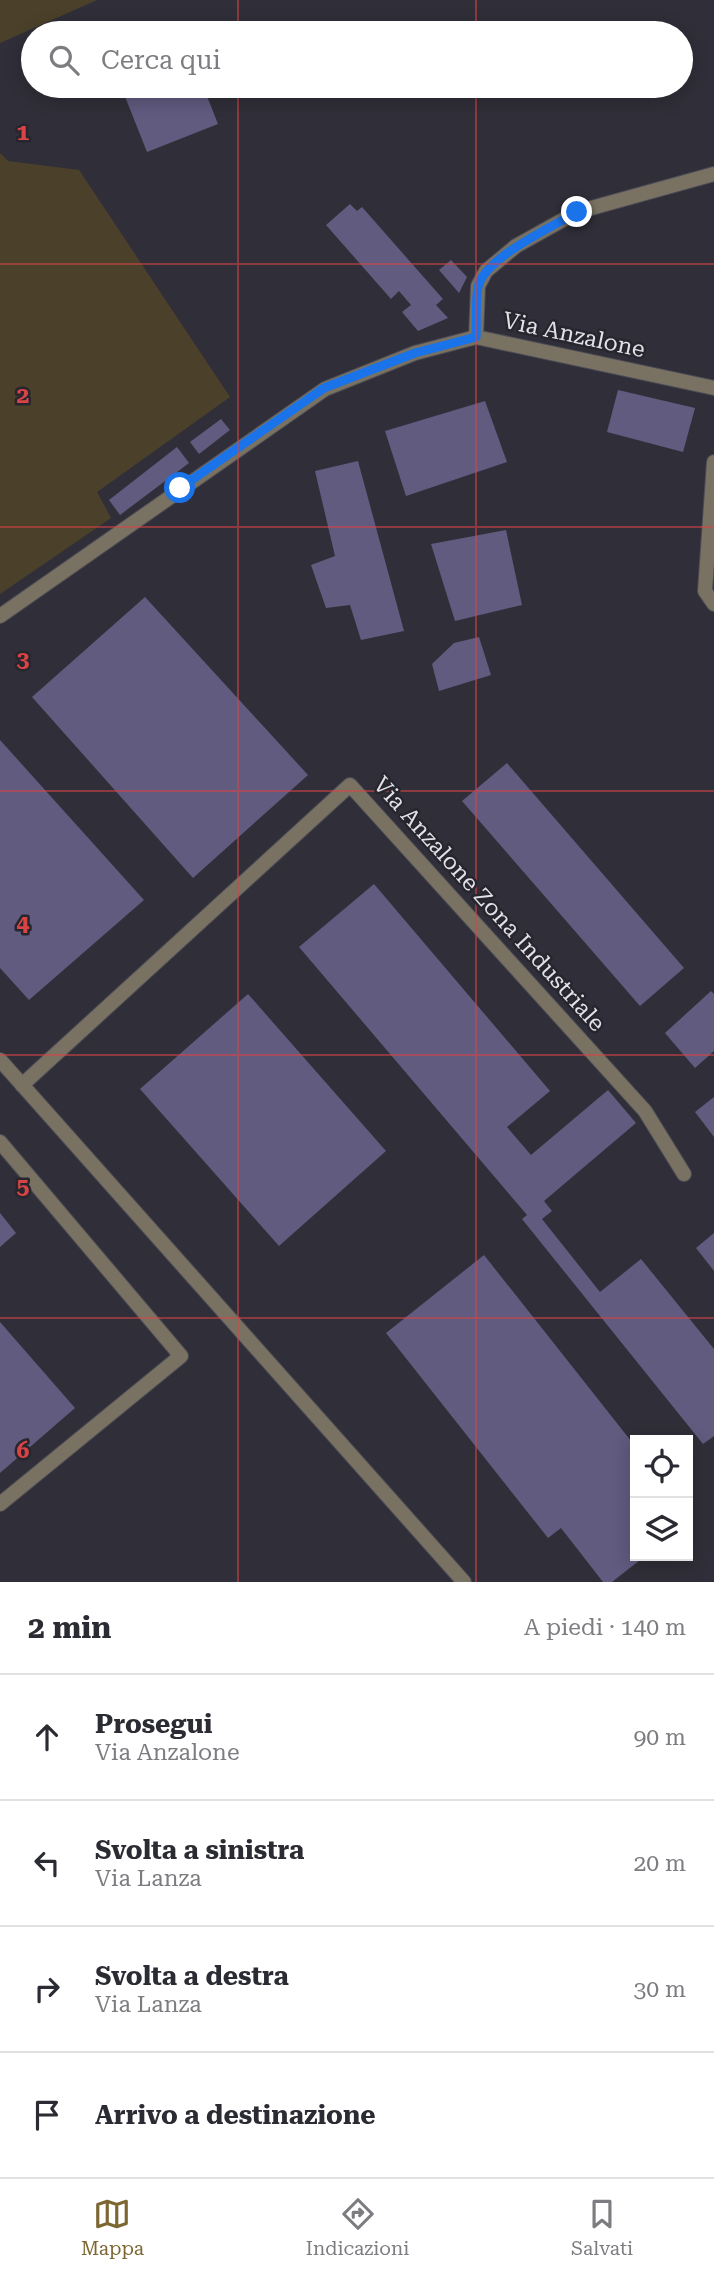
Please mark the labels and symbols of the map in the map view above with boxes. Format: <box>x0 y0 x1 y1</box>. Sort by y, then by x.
text: 1 <box>17 119 30 146</box>
route end <box>561 196 592 227</box>
street label: Via Anzalone <box>500 307 648 363</box>
text: 2 <box>17 382 29 409</box>
route start <box>164 472 195 503</box>
text: 3 <box>17 646 30 673</box>
street label: Via Anzalone Zona Industriale <box>367 771 611 1037</box>
text: 4 <box>17 910 30 937</box>
text: 5 <box>17 1173 30 1200</box>
text: 6 <box>17 1437 30 1464</box>

